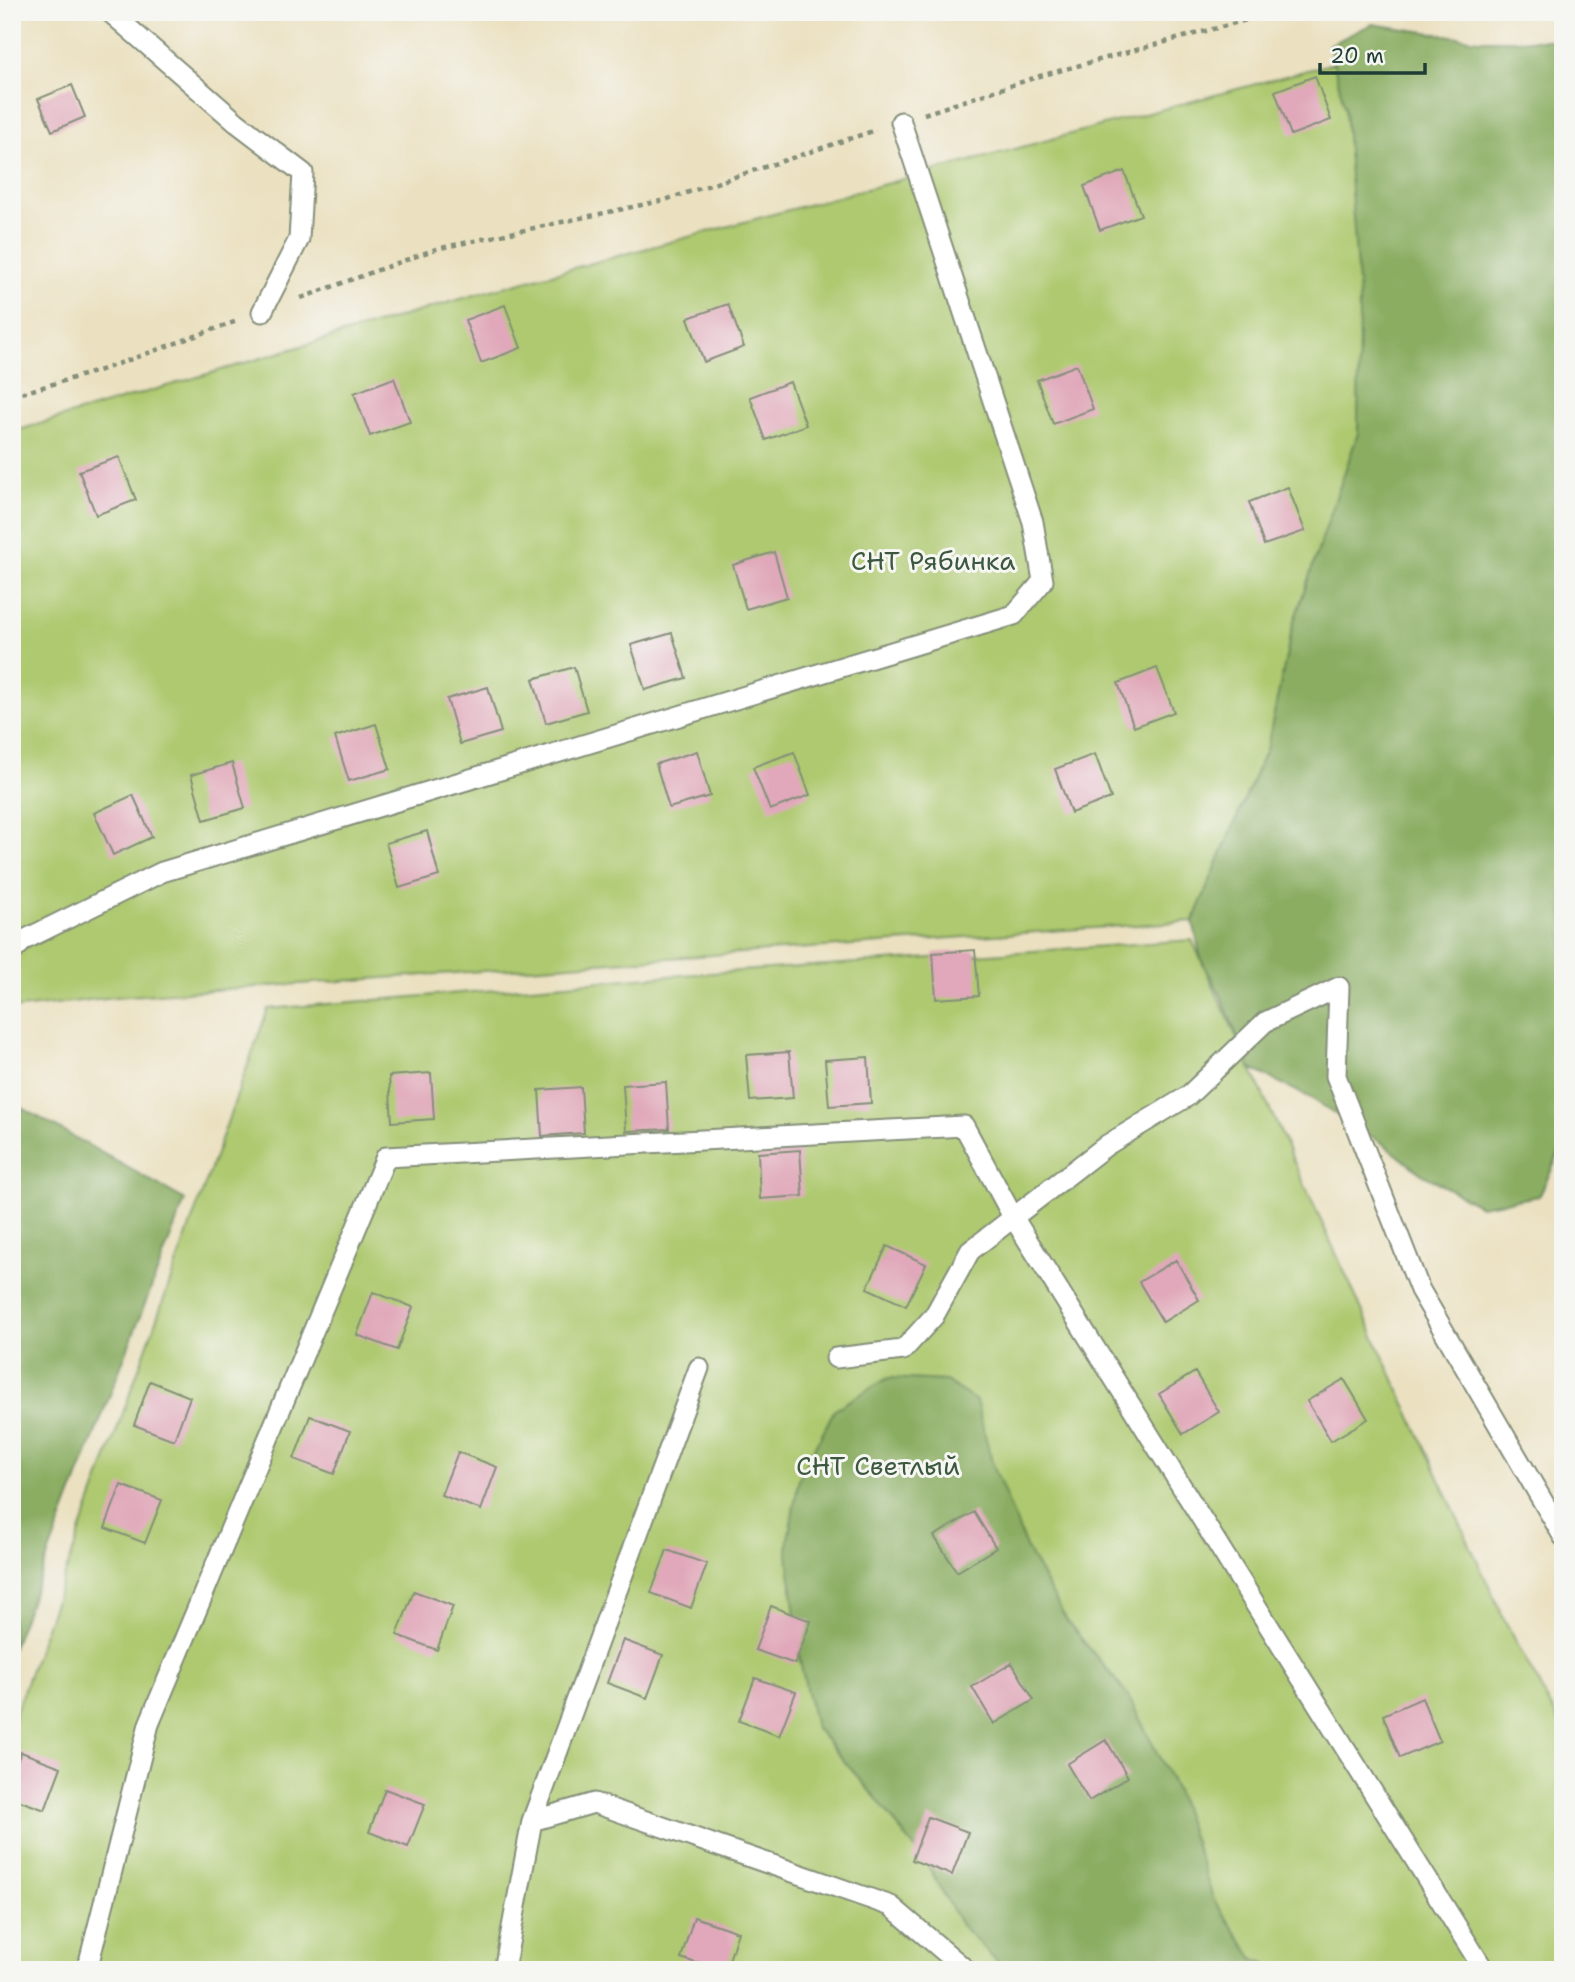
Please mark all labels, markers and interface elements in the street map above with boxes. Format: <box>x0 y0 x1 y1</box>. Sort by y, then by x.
scale bar <box>1320 32 1424 76</box>
text: 20 m <box>1330 42 1384 70</box>
park label: СНТ Рябинка <box>851 543 1015 578</box>
park label: СНТ Светлый <box>796 1448 960 1483</box>

